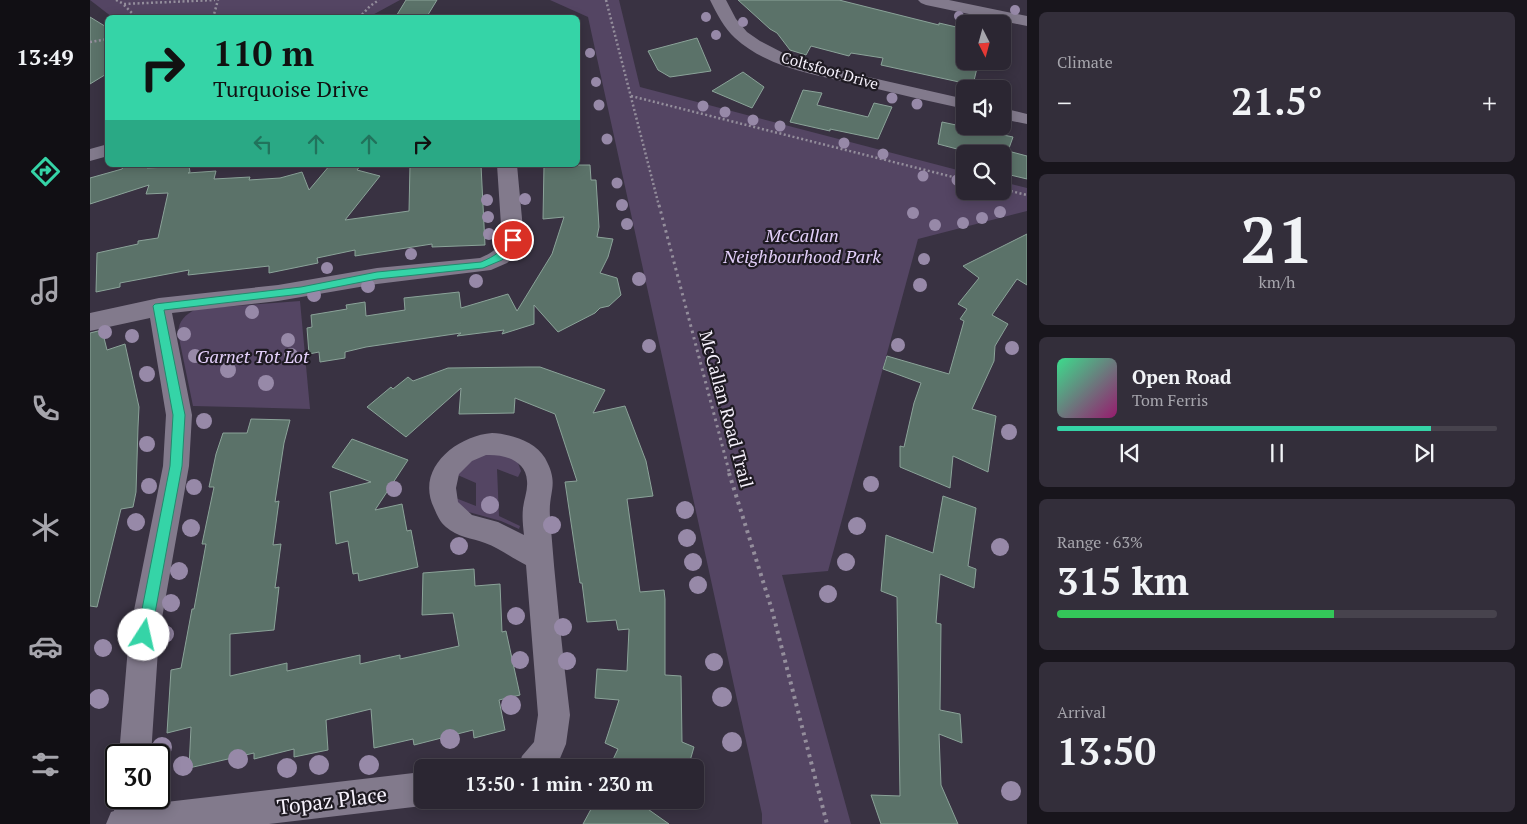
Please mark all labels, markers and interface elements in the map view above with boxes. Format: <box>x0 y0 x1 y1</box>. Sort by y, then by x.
north arrow <box>956 15 1011 70</box>
map controls <box>956 15 1011 200</box>
text: 110 m <box>213 30 314 76</box>
icon: right <box>130 35 195 100</box>
text: 13:49 <box>16 42 74 71</box>
street label: Coltsfoot Drive <box>779 47 881 93</box>
text: Climate <box>1057 51 1113 73</box>
text: Turquoise Drive <box>213 74 369 103</box>
text: 21.5° <box>1231 76 1323 126</box>
button: sound <box>956 80 1011 135</box>
text: − <box>1057 84 1072 121</box>
text: + <box>1482 84 1497 121</box>
icon: left <box>249 130 277 158</box>
icon: ahead <box>302 130 330 158</box>
icon: ahead <box>355 130 383 158</box>
icon: right <box>408 130 436 158</box>
button: search <box>956 145 1011 200</box>
icon: directions <box>28 154 63 189</box>
text: 21 <box>1240 195 1314 282</box>
pin <box>492 219 534 261</box>
park label: McCallan Neighbourhood Park <box>722 223 881 268</box>
icon: arrive <box>499 226 527 254</box>
text: km/h <box>1259 271 1295 293</box>
icon: music <box>28 273 63 308</box>
street label: McCallan Road Trail <box>694 328 760 490</box>
park label: Garnet Tot Lot <box>197 344 310 368</box>
text: Open Road <box>1132 364 1232 389</box>
text: Tom Ferris <box>1132 389 1208 411</box>
icon: phone <box>28 391 63 426</box>
icon: previous <box>1116 439 1144 467</box>
icon: pause <box>1263 439 1291 467</box>
icon: next <box>1410 439 1438 467</box>
icon: climate <box>28 510 63 545</box>
text: Range · 63% <box>1057 531 1143 553</box>
text: 315 km <box>1057 556 1189 606</box>
position arrow <box>117 608 169 660</box>
icon: car <box>28 629 63 664</box>
text: Arrival <box>1057 701 1106 723</box>
text: 13:50 <box>1057 726 1156 776</box>
speed limit sign: 30 <box>105 744 170 809</box>
icon: filters <box>28 747 63 782</box>
text: 13:50 · 1 min · 230 m <box>465 771 653 796</box>
street label: Topaz Place <box>275 779 389 821</box>

